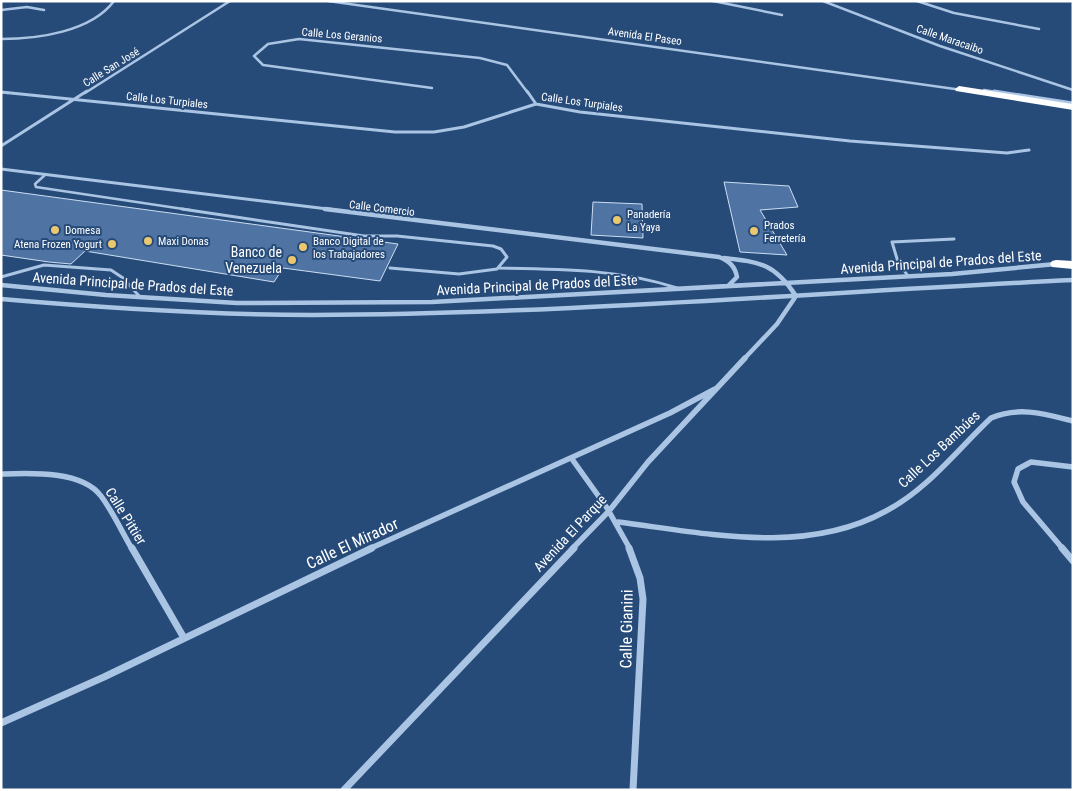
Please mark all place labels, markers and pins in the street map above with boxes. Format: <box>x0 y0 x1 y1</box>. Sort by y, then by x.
place label: Panadería La Yaya <box>627 208 671 234</box>
marker: Panadería La Yaya <box>611 214 623 226</box>
place label: Prados Ferretería <box>764 219 806 245</box>
marker: Domesa <box>49 224 61 236</box>
place label: Domesa <box>65 224 101 237</box>
marker: Prados Ferretería <box>748 225 760 237</box>
marker: Maxi Donas <box>142 235 154 247</box>
place label: Maxi Donas <box>158 235 209 248</box>
place label: Banco Digital de los Trabajadores <box>313 235 385 261</box>
place label: Atena Frozen Yogurt <box>14 238 102 251</box>
marker: Atena Frozen Yogurt <box>106 238 118 250</box>
marker: Banco Digital de los Trabajadores <box>297 241 309 253</box>
place label: Banco de Venezuela <box>225 244 282 276</box>
marker: Banco de Venezuela <box>286 254 298 266</box>

